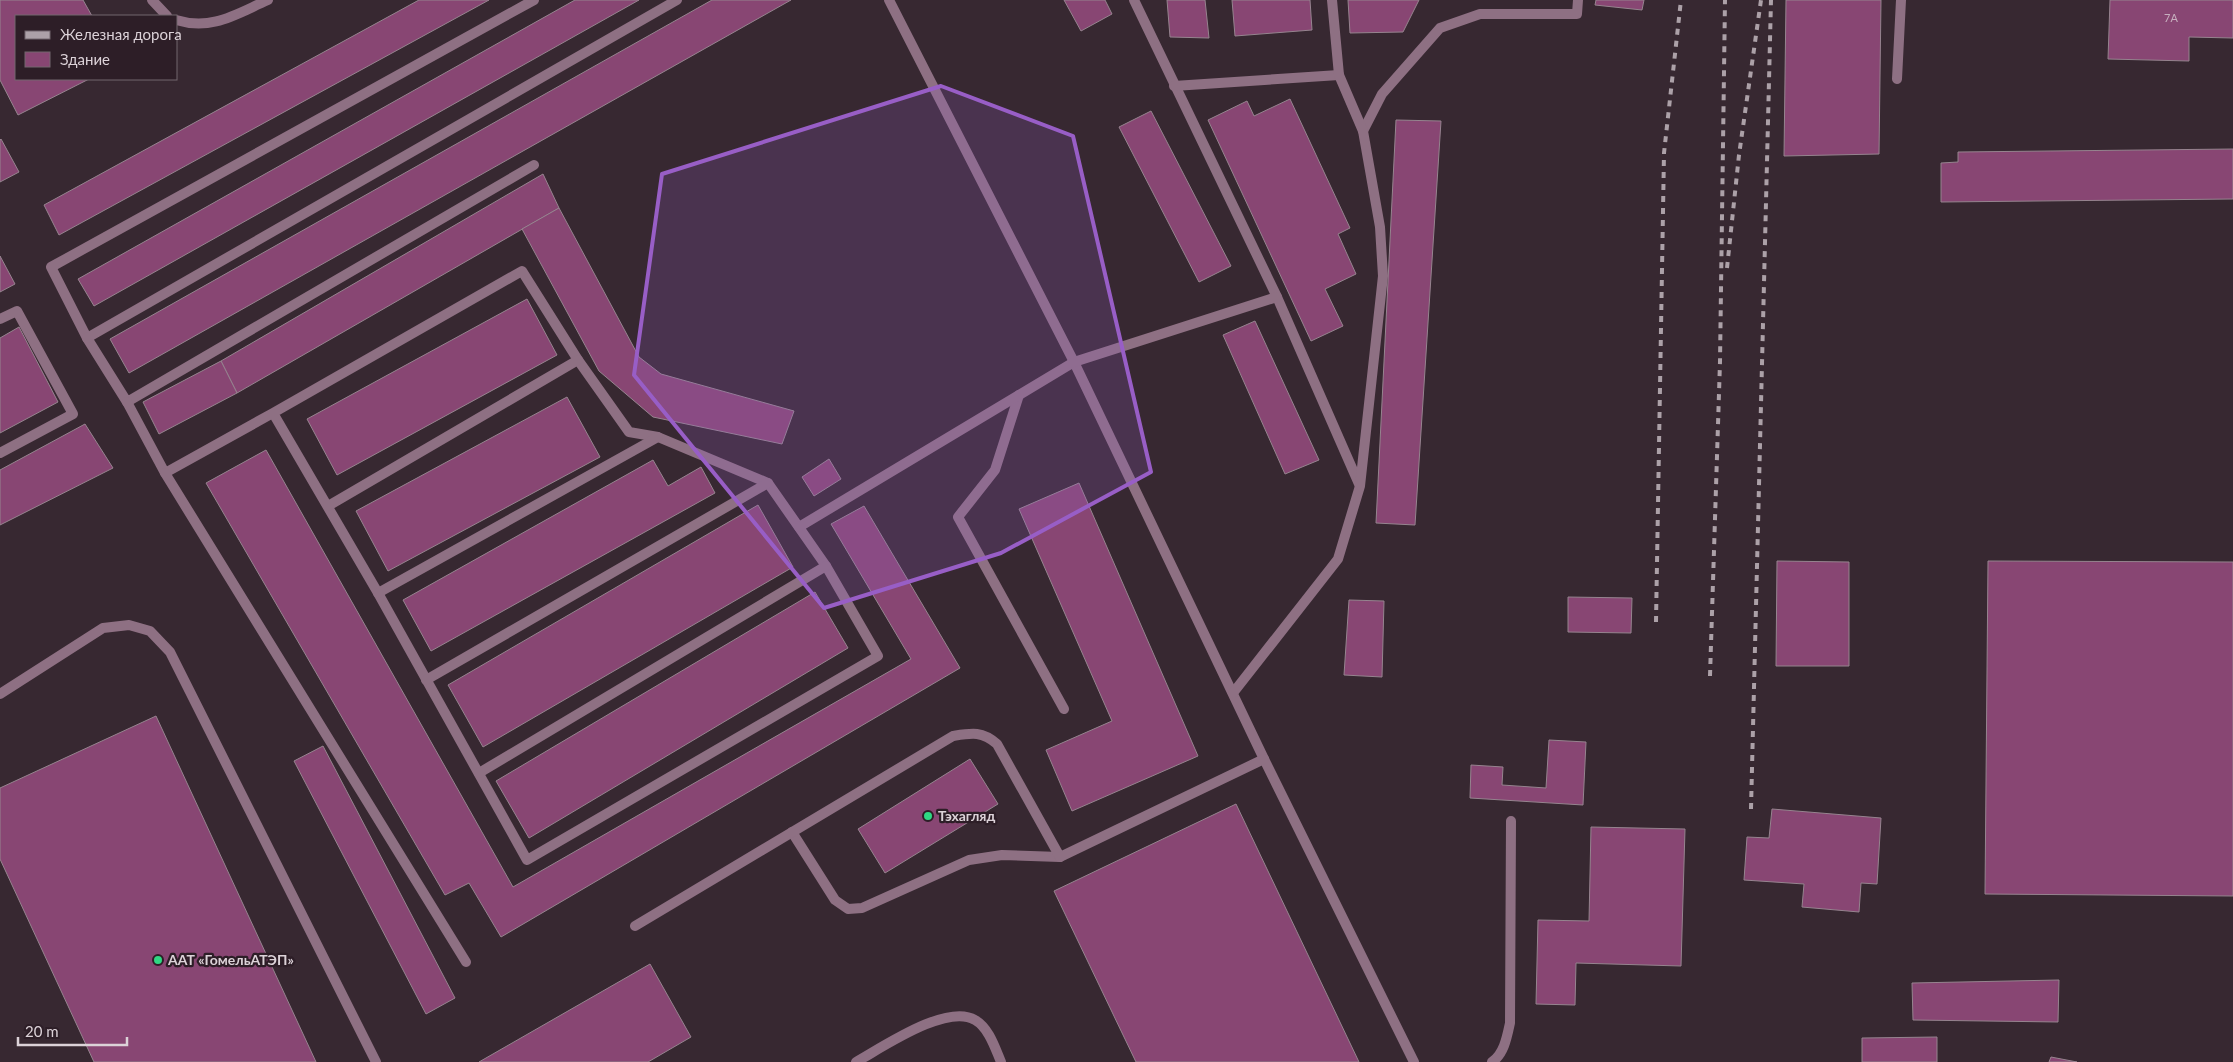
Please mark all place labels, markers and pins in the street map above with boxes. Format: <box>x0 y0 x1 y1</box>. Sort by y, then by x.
place label: Тэхагляд <box>938 807 995 824</box>
marker: Тэхагляд <box>922 810 934 822</box>
place label: ААТ «ГомельАТЭП» <box>167 951 294 968</box>
marker: ААТ «ГомельАТЭП» <box>152 954 164 966</box>

